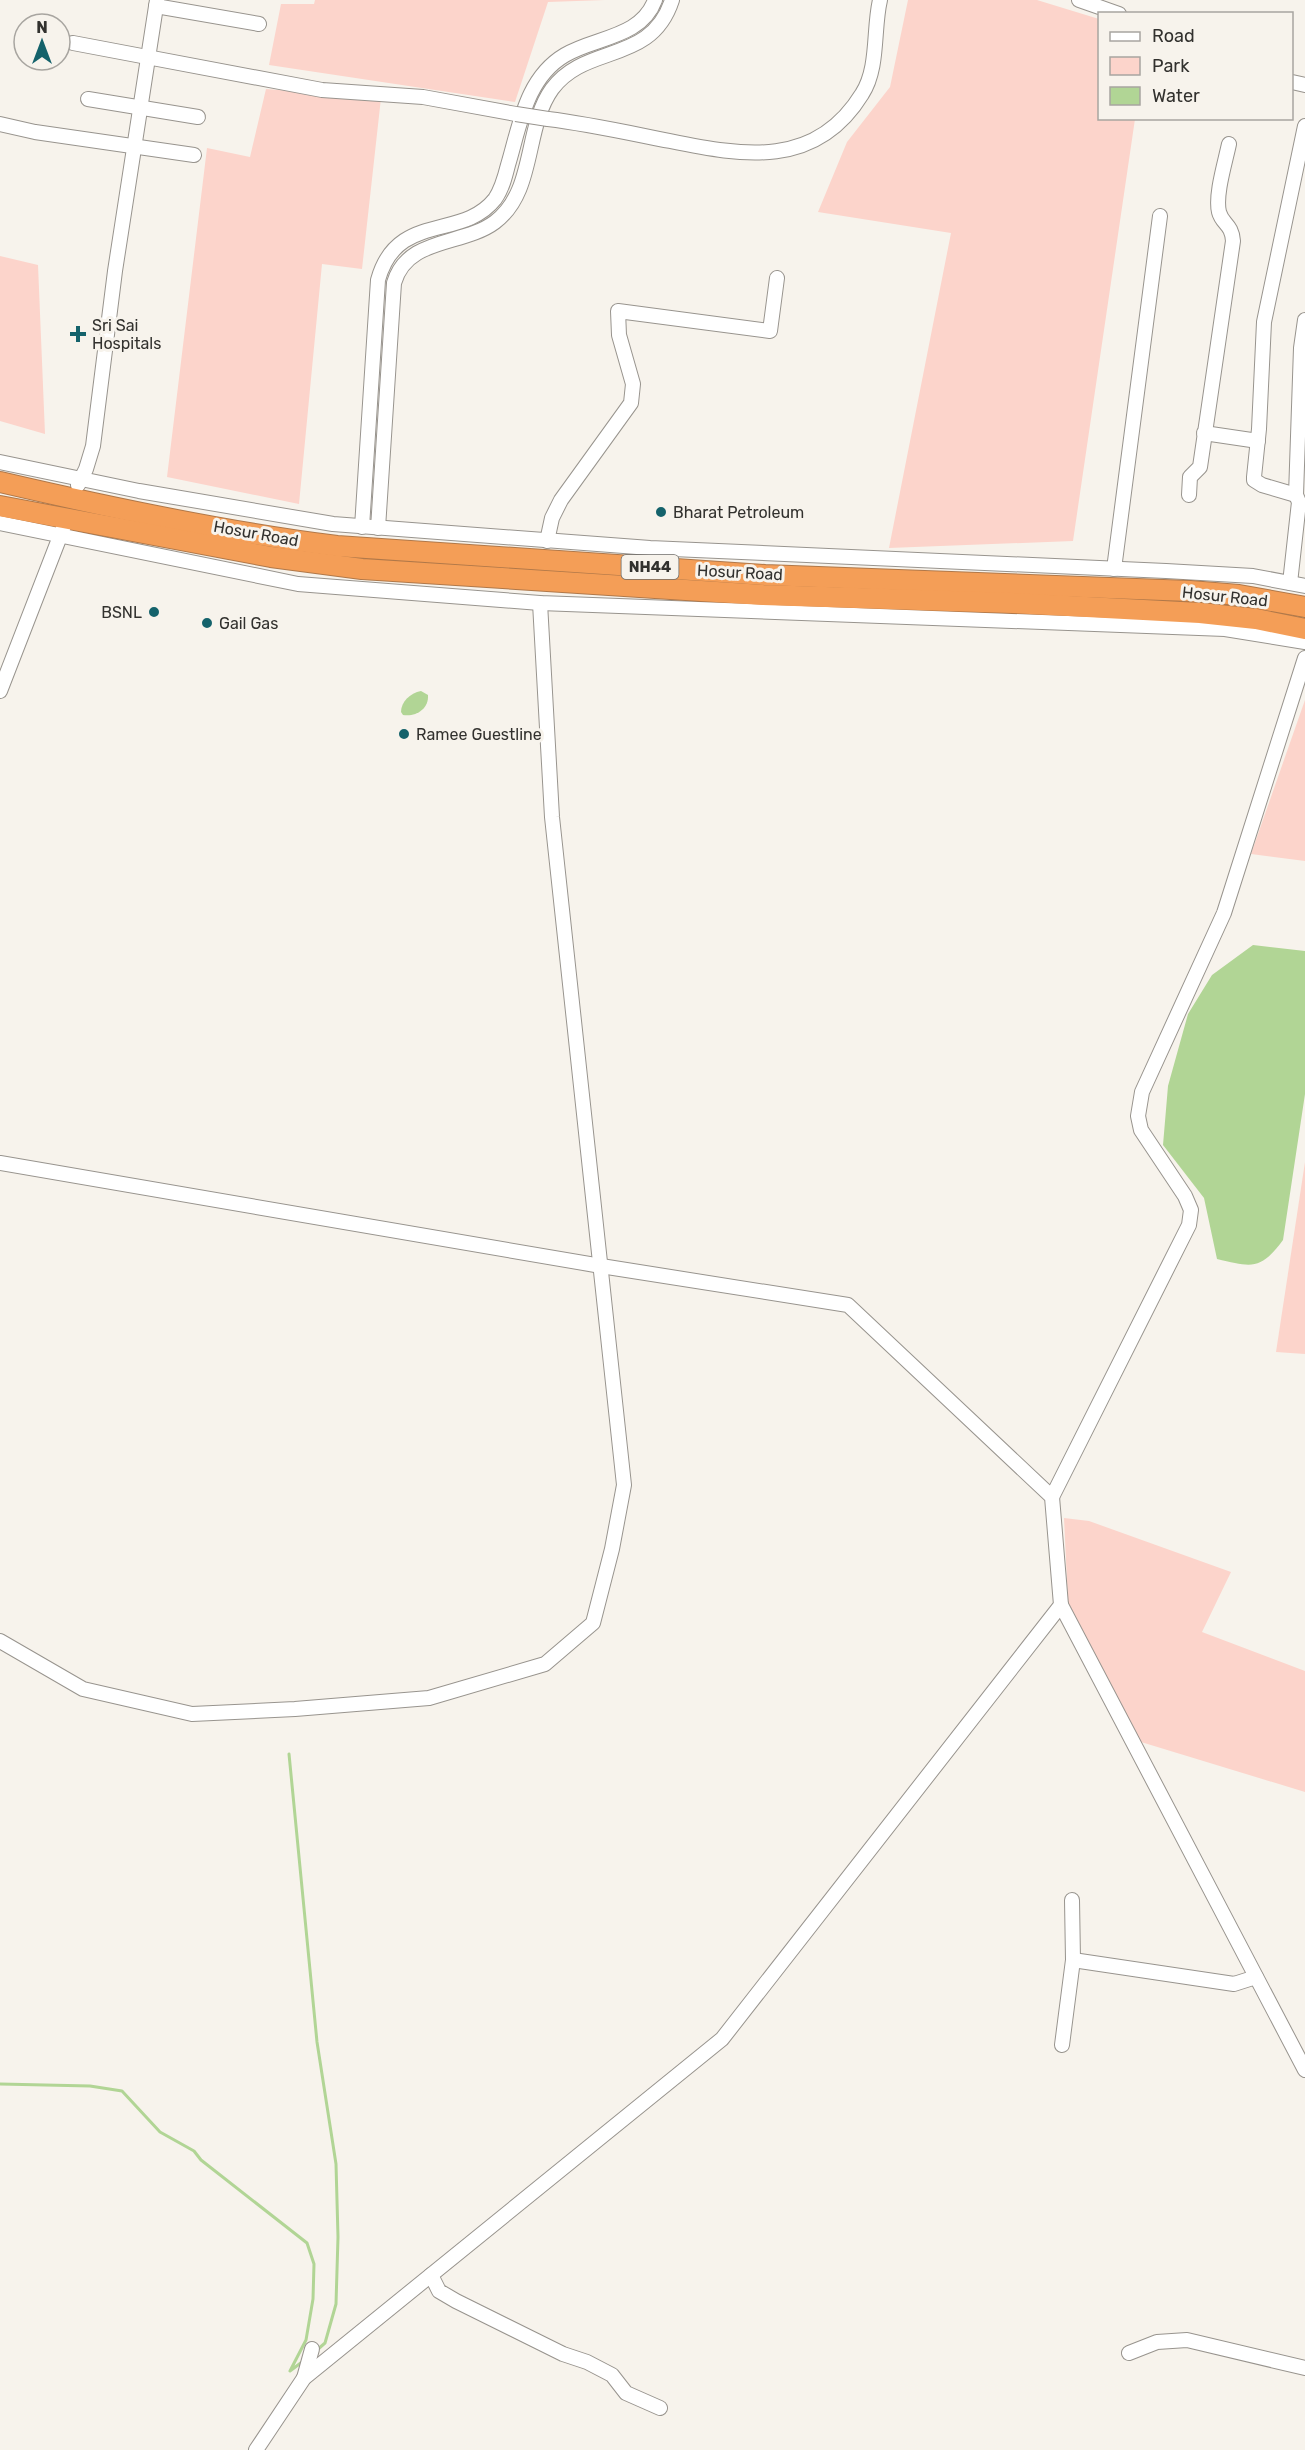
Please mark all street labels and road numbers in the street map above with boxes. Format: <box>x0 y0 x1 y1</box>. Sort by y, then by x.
street label: Hosur Road <box>212 517 300 550</box>
road number: NH44 <box>622 555 678 579</box>
street label: Hosur Road <box>697 561 783 584</box>
street label: Hosur Road <box>1181 583 1269 610</box>

